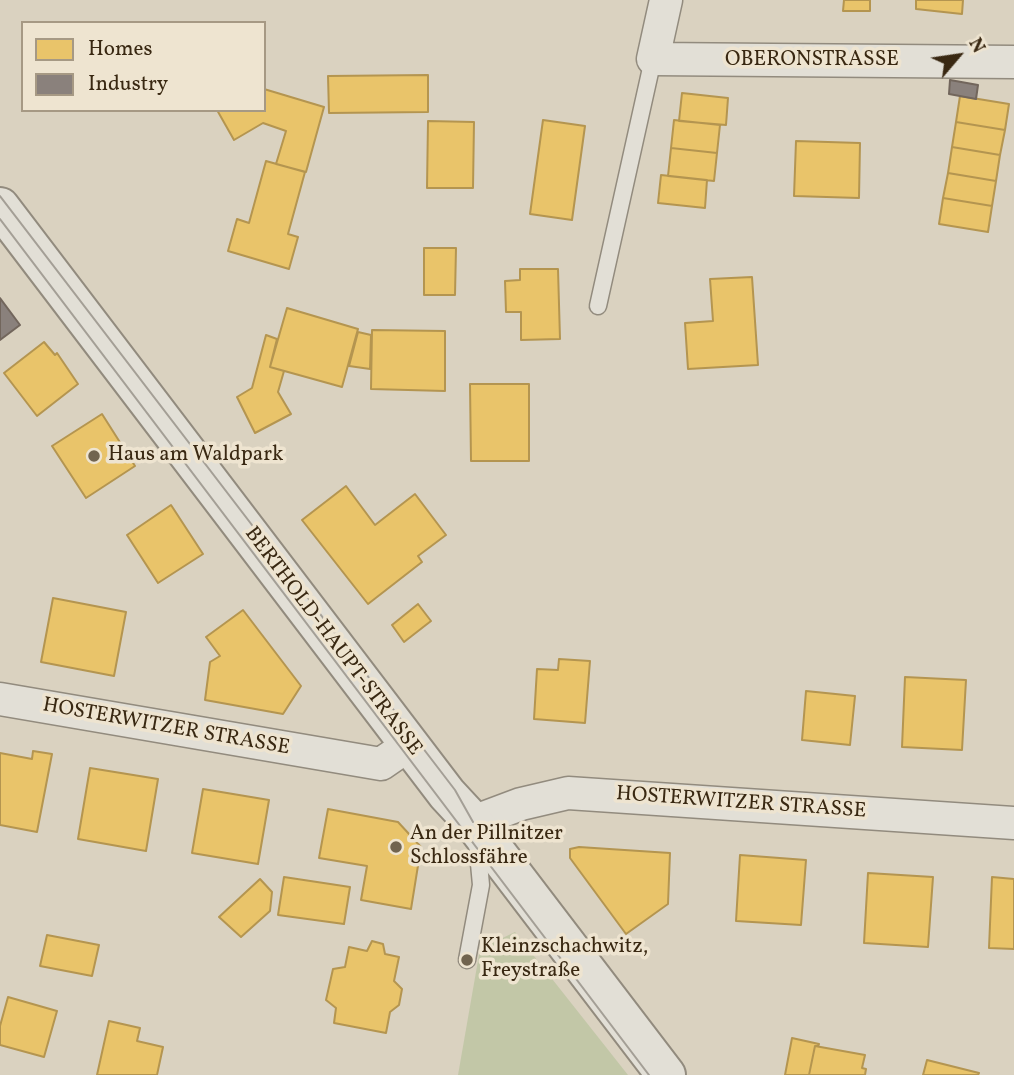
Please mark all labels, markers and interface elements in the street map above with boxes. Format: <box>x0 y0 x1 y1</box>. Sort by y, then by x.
legend <box>21 21 266 112</box>
north arrow <box>923 21 993 91</box>
text: N <box>962 33 991 58</box>
text: Homes <box>88 35 153 64</box>
street label: OBERONSTRASSE <box>725 48 899 74</box>
text: Industry <box>88 70 168 99</box>
place label: Haus am Waldpark <box>108 443 283 469</box>
marker: Haus am Waldpark <box>86 448 102 464</box>
street label: BERTHOLD-HAUPT-STRASSE <box>238 523 426 761</box>
street label: HOSTERWITZER STRASSE <box>40 694 292 762</box>
street label: HOSTERWITZER STRASSE <box>615 783 867 825</box>
place label: An der Pillnitzer Schlossfähre <box>410 822 563 872</box>
marker: An der Pillnitzer Schlossfähre <box>388 839 404 855</box>
place label: Kleinzschachwitz, Freystraße <box>481 935 648 985</box>
marker: Kleinzschachwitz, Freystraße <box>459 952 475 968</box>

